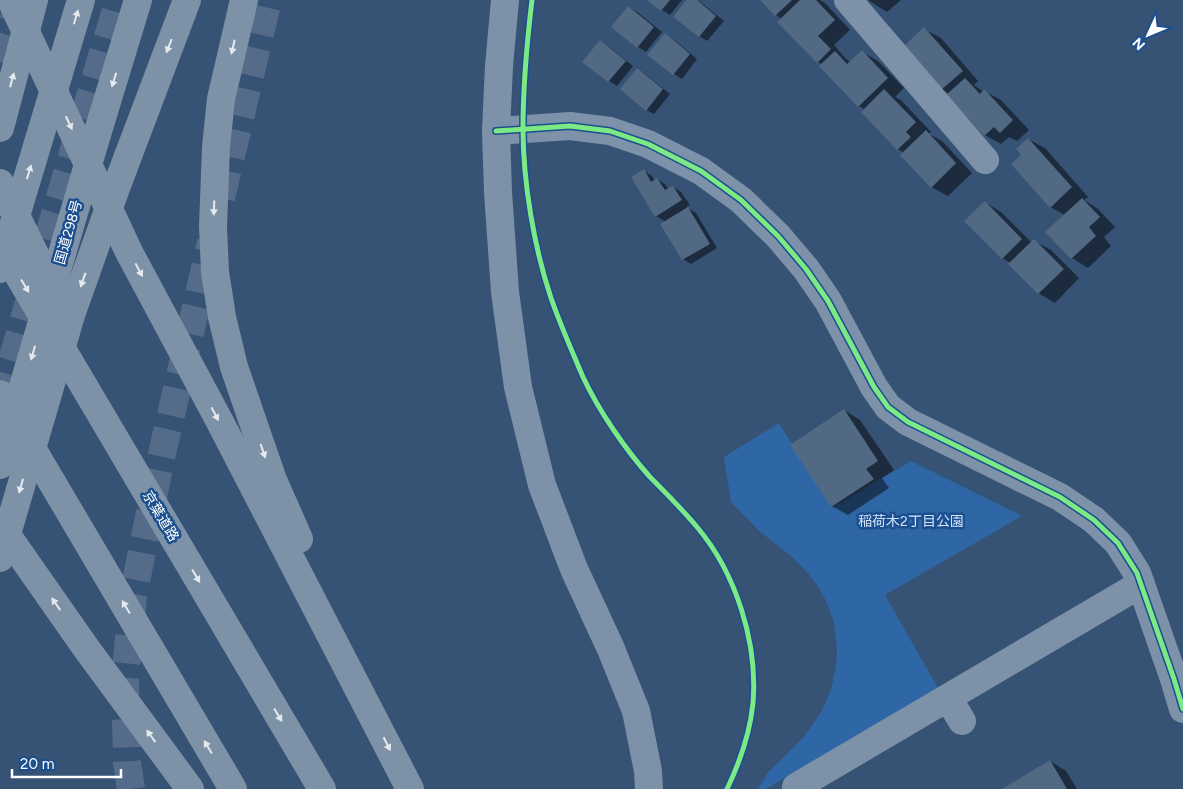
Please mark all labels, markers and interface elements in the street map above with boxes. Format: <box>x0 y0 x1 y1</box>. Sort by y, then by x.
one-way arrow <box>72 9 80 24</box>
north arrow <box>1123 10 1173 60</box>
text: N <box>1129 34 1149 53</box>
one-way arrow <box>165 38 172 53</box>
one-way arrow <box>229 40 237 55</box>
one-way arrow <box>9 73 17 88</box>
one-way arrow <box>109 73 117 88</box>
one-way arrow <box>65 116 73 130</box>
one-way arrow <box>26 165 34 180</box>
street label: 国道298号 <box>51 198 86 266</box>
one-way arrow <box>210 201 218 217</box>
one-way arrow <box>135 263 143 277</box>
one-way arrow <box>79 273 87 288</box>
one-way arrow <box>20 279 29 292</box>
one-way arrow <box>28 346 36 361</box>
one-way arrow <box>211 406 219 421</box>
one-way arrow <box>260 444 268 459</box>
one-way arrow <box>16 478 24 493</box>
street label: 京葉道路 <box>139 488 182 545</box>
park label: 稲荷木2丁目公園 <box>858 513 964 530</box>
one-way arrow <box>191 569 200 582</box>
one-way arrow <box>51 597 61 611</box>
one-way arrow <box>121 601 130 614</box>
one-way arrow <box>274 709 283 722</box>
one-way arrow <box>146 729 156 743</box>
one-way arrow <box>383 737 391 751</box>
one-way arrow <box>204 740 213 754</box>
scale bar <box>12 746 121 778</box>
text: 20 m <box>20 755 54 773</box>

